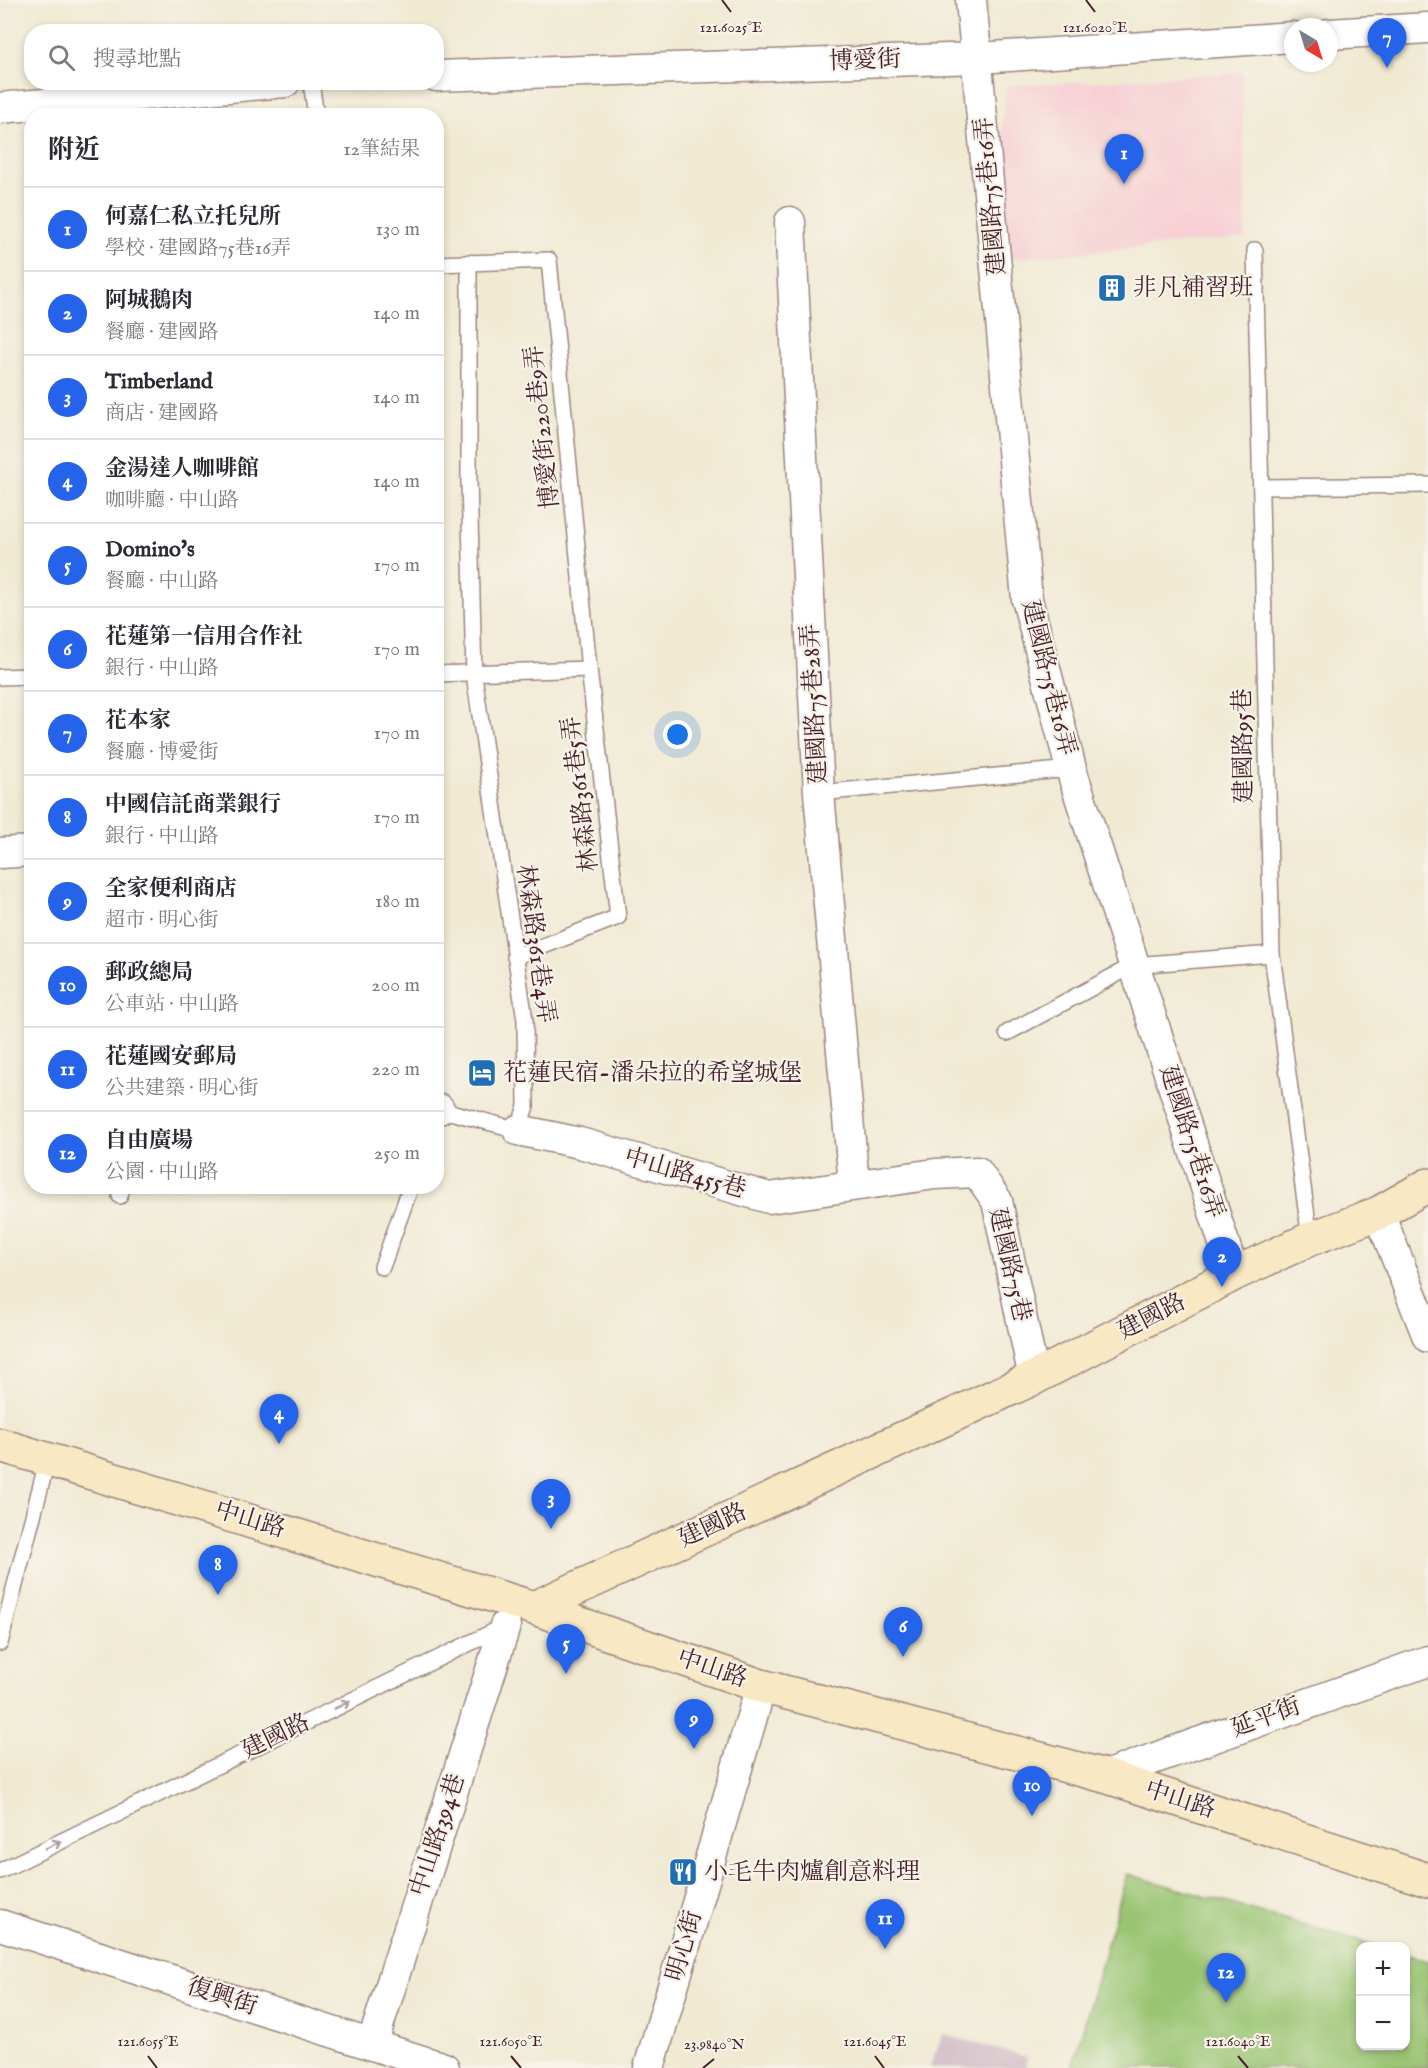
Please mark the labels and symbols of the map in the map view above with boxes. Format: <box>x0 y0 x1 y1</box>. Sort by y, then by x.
text: 121.6025°E <box>700 18 762 37</box>
text: 121.6020°E <box>1063 18 1127 37</box>
north arrow <box>1284 18 1338 72</box>
pin: 7 <box>1368 19 1406 68</box>
street label: 博愛街 <box>828 44 902 78</box>
street label: 建國路75巷16弄 <box>969 115 1013 277</box>
pin: 1 <box>1104 134 1144 184</box>
building icon: 非凡補習班 <box>1096 272 1128 304</box>
place label: 非凡補習班 <box>1133 273 1253 304</box>
street label: 博愛街220巷9弄 <box>519 343 567 511</box>
street label: 建國路75巷16弄 <box>1014 597 1082 759</box>
street label: 建國路75巷28弄 <box>795 623 835 785</box>
street label: 建國路95巷 <box>1227 688 1261 804</box>
street label: 林森路361巷5弄 <box>556 714 606 874</box>
your location <box>663 720 692 749</box>
street label: 林森路361巷4弄 <box>509 863 561 1025</box>
hotel icon: 花蓮民宿-潘朵拉的希望城堡 <box>466 1057 498 1089</box>
place label: 花蓮民宿-潘朵拉的希望城堡 <box>503 1058 802 1089</box>
street label: 建國路75巷16弄 <box>1152 1062 1230 1222</box>
street label: 中山路455巷 <box>621 1142 749 1206</box>
street label: 建國路75巷 <box>981 1205 1037 1325</box>
pin: 2 <box>1202 1238 1242 1287</box>
street label: 建國路 <box>1113 1287 1191 1347</box>
pin: 4 <box>260 1394 298 1444</box>
pin: 3 <box>532 1480 570 1529</box>
street label: 中山路 <box>211 1495 289 1545</box>
street label: 建國路 <box>674 1497 752 1555</box>
pin: 8 <box>198 1546 238 1595</box>
pin: 6 <box>884 1608 922 1657</box>
pin: 5 <box>546 1624 586 1674</box>
street label: 中山路 <box>673 1643 751 1695</box>
street label: 延平街 <box>1227 1691 1305 1745</box>
one-way arrow <box>332 1699 350 1710</box>
pin: 9 <box>674 1700 714 1749</box>
street label: 建國路 <box>237 1707 315 1767</box>
pin: 10 <box>1012 1766 1052 1816</box>
street label: 中山路394巷 <box>404 1770 472 1900</box>
street label: 中山路 <box>1141 1774 1219 1826</box>
one-way arrow <box>43 1839 61 1850</box>
restaurant icon: 小毛牛肉爐創意料理 <box>667 1856 699 1888</box>
place label: 小毛牛肉爐創意料理 <box>704 1857 920 1888</box>
pin: 11 <box>866 1900 904 1949</box>
street label: 明心街 <box>660 1907 710 1985</box>
pin: 12 <box>1206 1954 1246 2003</box>
street label: 復興街 <box>183 1971 261 2023</box>
text: 121.6055°E <box>117 2032 179 2051</box>
text: 121.6050°E <box>479 2032 543 2051</box>
text: 121.6045°E <box>843 2032 907 2051</box>
text: 121.6040°E <box>1206 2032 1271 2051</box>
text: 23.9840°N <box>684 2035 744 2054</box>

